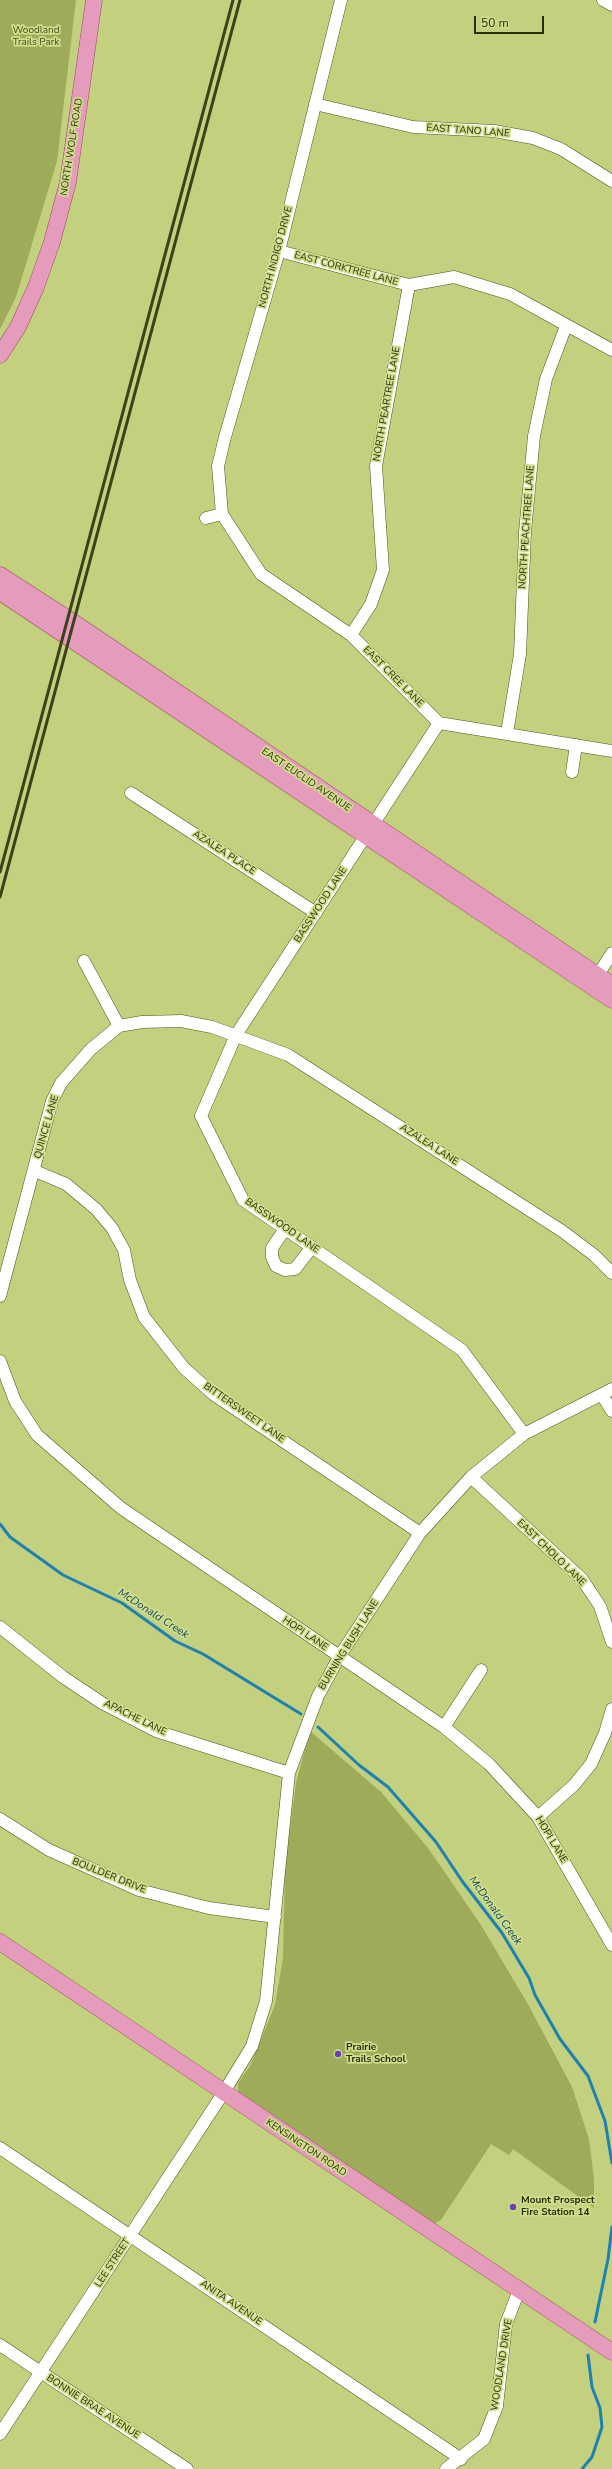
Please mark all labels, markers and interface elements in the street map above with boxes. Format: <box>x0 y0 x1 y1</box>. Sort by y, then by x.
scale bar <box>476 8 546 34</box>
text: 50 m <box>481 15 509 31</box>
park label: Woodland Trails Park <box>12 25 60 48</box>
street label: NORTH WOLF ROAD <box>58 97 86 197</box>
street label: EAST TANO LANE <box>426 122 510 140</box>
street label: NORTH INDIGO DRIVE <box>257 205 295 309</box>
street label: EAST CORKTREE LANE <box>293 249 399 289</box>
street label: NORTH PEARTREE LANE <box>371 346 403 462</box>
street label: NORTH PEACHTREE LANE <box>517 465 537 589</box>
street label: EAST CREE LANE <box>360 644 426 710</box>
street label: EAST EUCLID AVENUE <box>259 746 353 814</box>
street label: AZALEA PLACE <box>190 828 258 878</box>
street label: BASSWOOD LANE <box>292 865 350 945</box>
street label: QUINCE LANE <box>32 1094 62 1160</box>
street label: AZALEA LANE <box>398 1122 460 1168</box>
street label: BASSWOOD LANE <box>243 1196 321 1256</box>
street label: BITTERSWEET LANE <box>201 1380 287 1446</box>
street label: EAST CHOLO LANE <box>514 1517 588 1589</box>
water label: McDonald Creek <box>115 1586 191 1642</box>
street label: BURNING BUSH LANE <box>316 1598 382 1692</box>
street label: HOPI LANE <box>280 1614 330 1654</box>
street label: APACHE LANE <box>102 1698 168 1738</box>
street label: HOPI LANE <box>532 1814 570 1866</box>
street label: BOULDER DRIVE <box>70 1856 148 1896</box>
water label: McDonald Creek <box>466 1874 524 1948</box>
place label: Prairie Trails School <box>346 2042 406 2066</box>
marker: Prairie Trails School <box>333 2049 343 2059</box>
street label: KENSINGTON ROAD <box>263 2117 349 2179</box>
place label: Mount Prospect Fire Station 14 <box>521 2195 595 2218</box>
marker: Mount Prospect Fire Station 14 <box>508 2202 518 2212</box>
street label: LEE STREET <box>93 2236 133 2290</box>
street label: ANITA AVENUE <box>198 2278 264 2328</box>
street label: WOODLAND DRIVE <box>489 2318 515 2412</box>
street label: BONNIE BRAE AVENUE <box>44 2372 142 2442</box>

